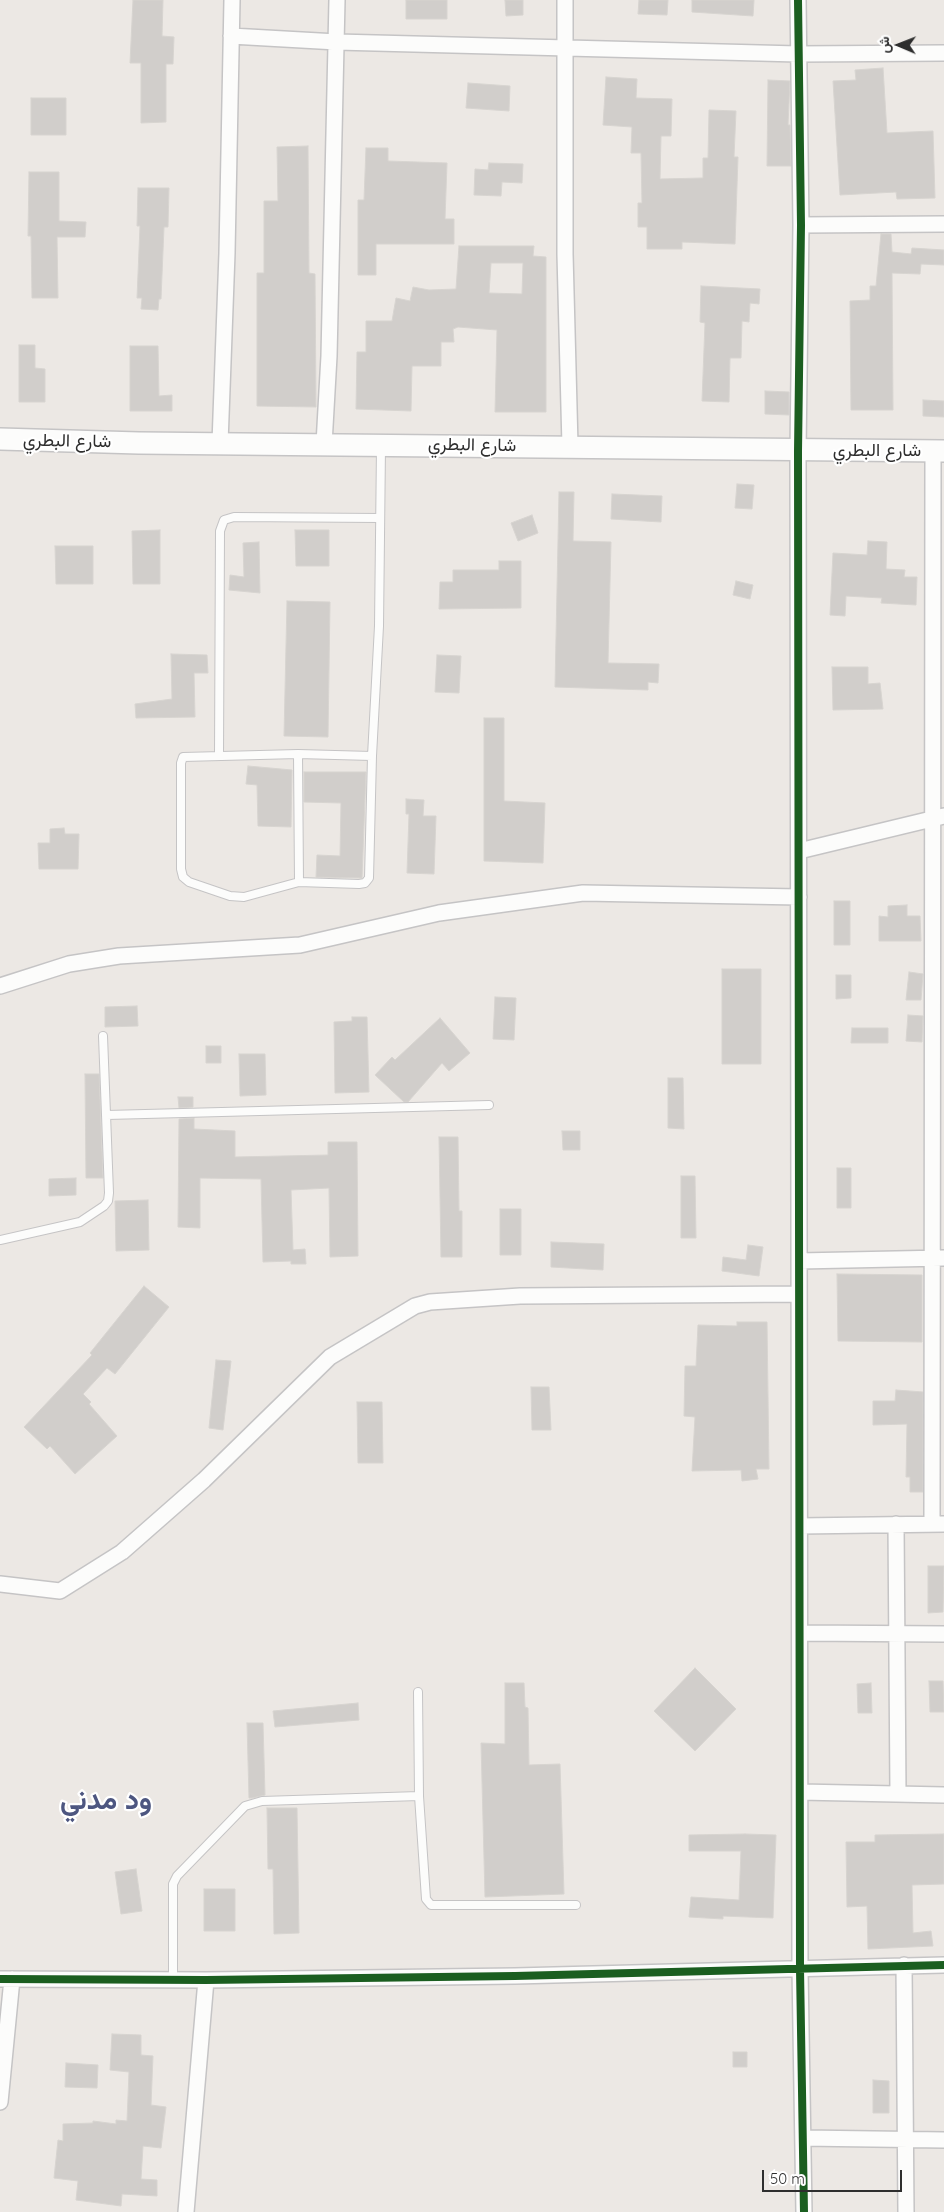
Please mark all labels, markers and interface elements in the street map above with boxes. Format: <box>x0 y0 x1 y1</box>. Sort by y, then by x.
north arrow <box>874 20 924 70</box>
text: ش <box>875 36 893 53</box>
street label: شارع البطري <box>23 429 111 453</box>
street label: شارع البطري <box>428 433 516 457</box>
street label: شارع البطري <box>833 440 921 462</box>
district label: ود مدني <box>60 1784 152 1818</box>
scale bar <box>764 2160 904 2192</box>
text: 50 m <box>770 2169 805 2188</box>

